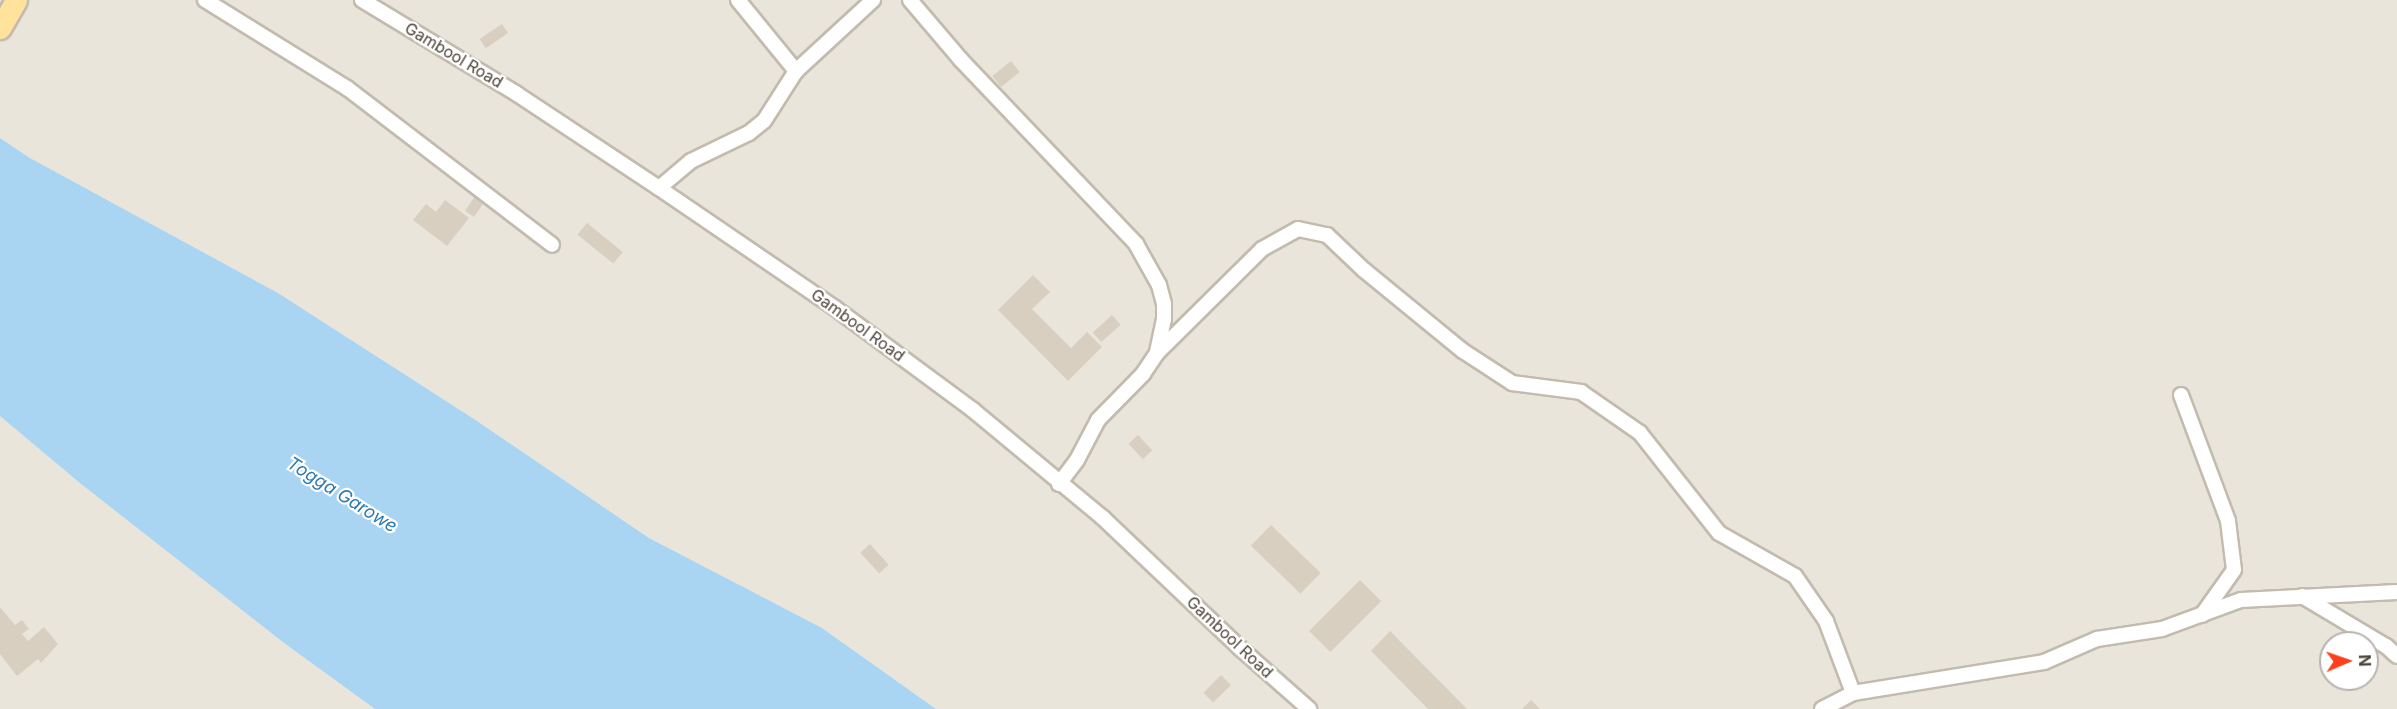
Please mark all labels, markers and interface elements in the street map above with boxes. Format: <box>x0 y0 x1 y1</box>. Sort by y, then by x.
street label: Gambool Road <box>402 18 506 92</box>
street label: Gambool Road <box>808 285 908 365</box>
water label: Togga Garowe <box>283 453 401 537</box>
street label: Gambool Road <box>1183 592 1277 682</box>
north arrow <box>2319 631 2379 691</box>
text: N <box>2355 654 2375 667</box>

